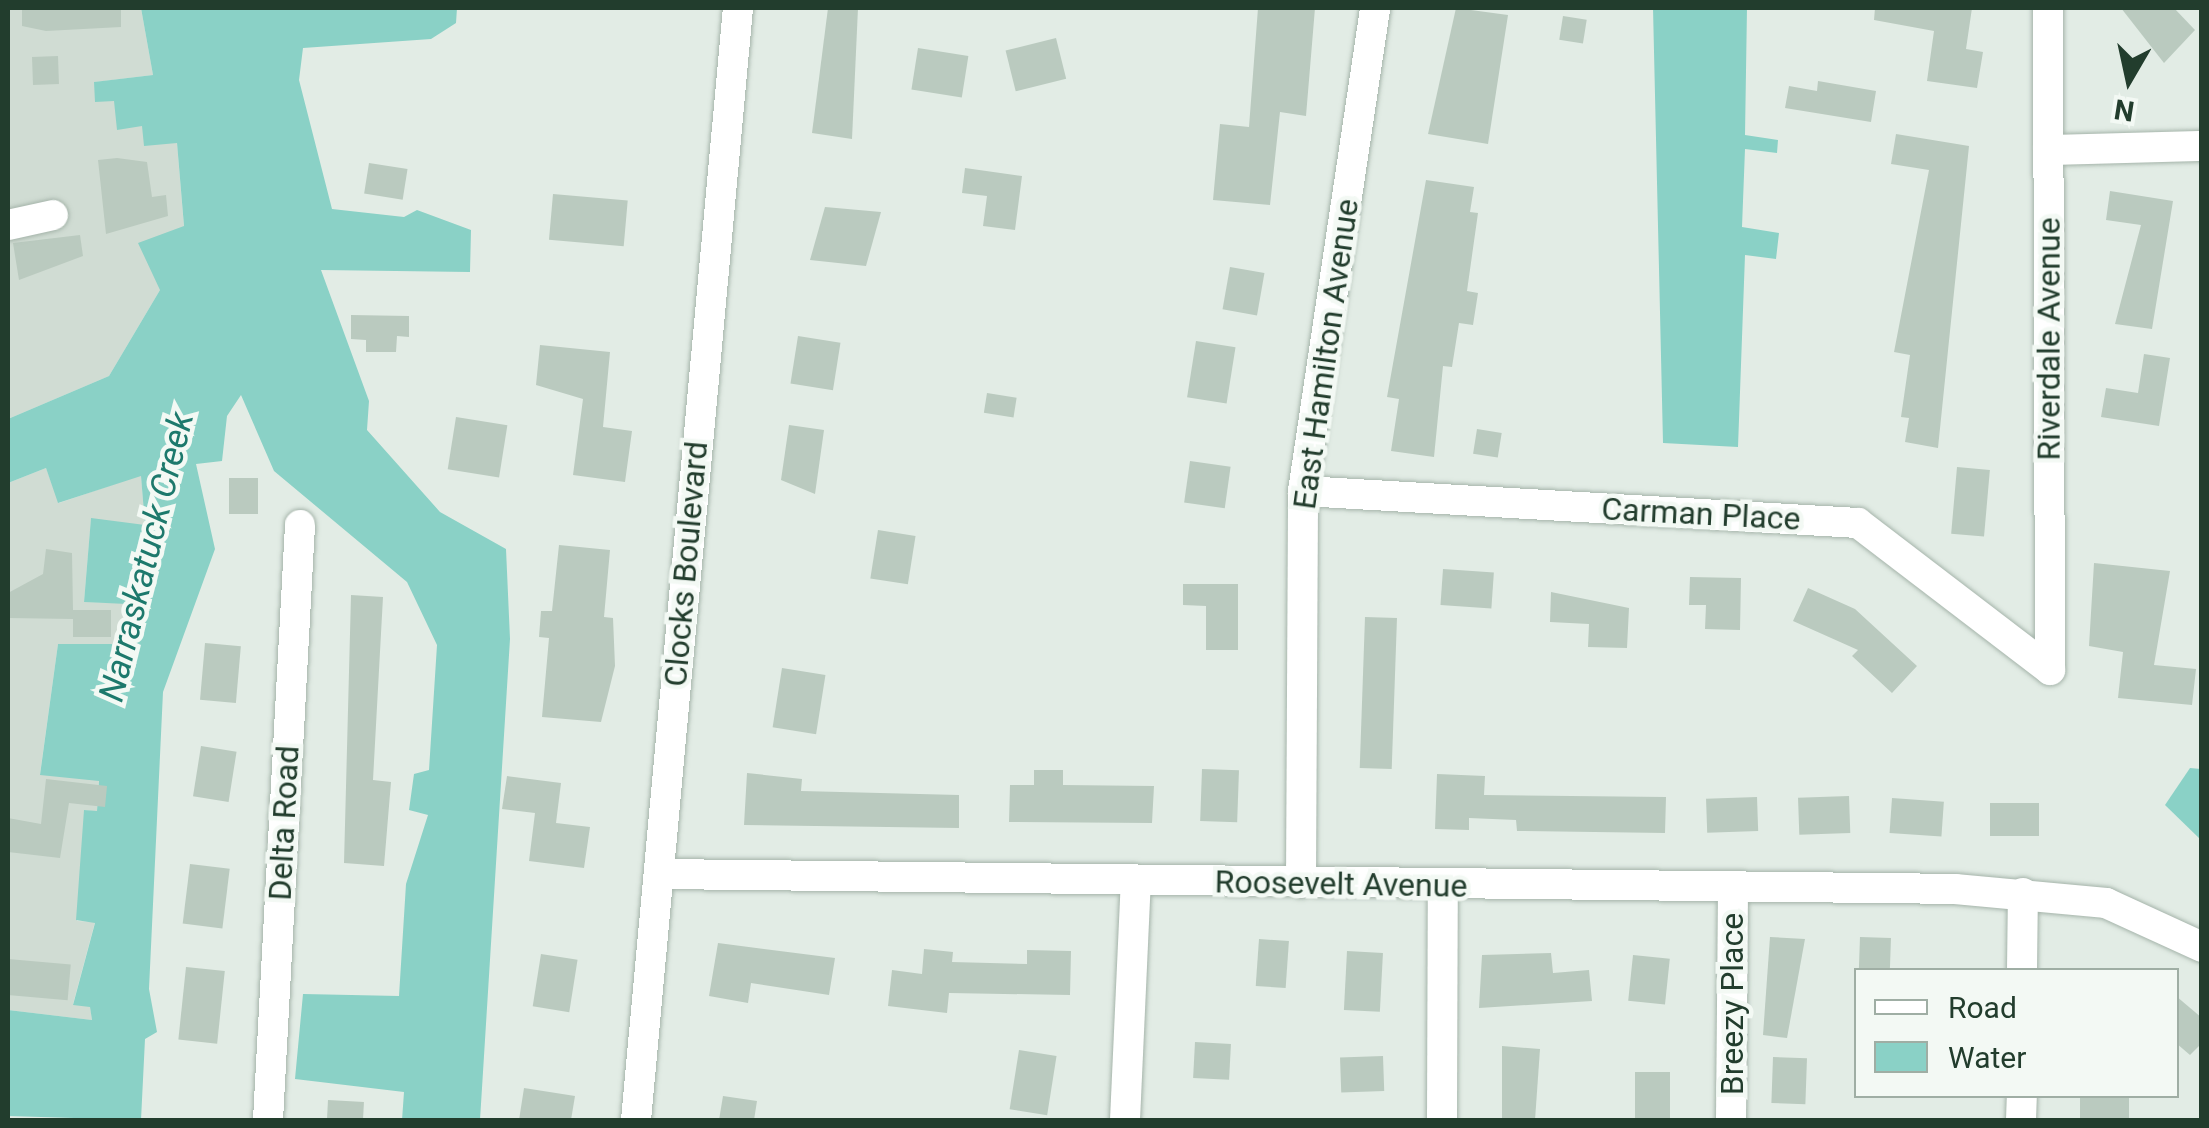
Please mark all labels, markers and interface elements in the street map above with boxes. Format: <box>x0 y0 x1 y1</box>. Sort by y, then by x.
north arrow <box>2079 30 2179 130</box>
text: N <box>2112 92 2137 128</box>
street label: East Hamilton Avenue <box>1285 196 1367 512</box>
street label: Riverdale Avenue <box>2030 217 2068 461</box>
water label: Narraskatuck Creek <box>91 408 203 706</box>
street label: Clocks Boulevard <box>656 440 716 688</box>
street label: Carman Place <box>1601 490 1801 538</box>
street label: Delta Road <box>261 745 307 901</box>
street label: Roosevelt Avenue <box>1214 863 1468 905</box>
street label: Breezy Place <box>1713 913 1751 1095</box>
legend <box>1854 968 2179 1098</box>
text: Road <box>1948 990 2017 1025</box>
text: Water <box>1948 1040 2026 1075</box>

